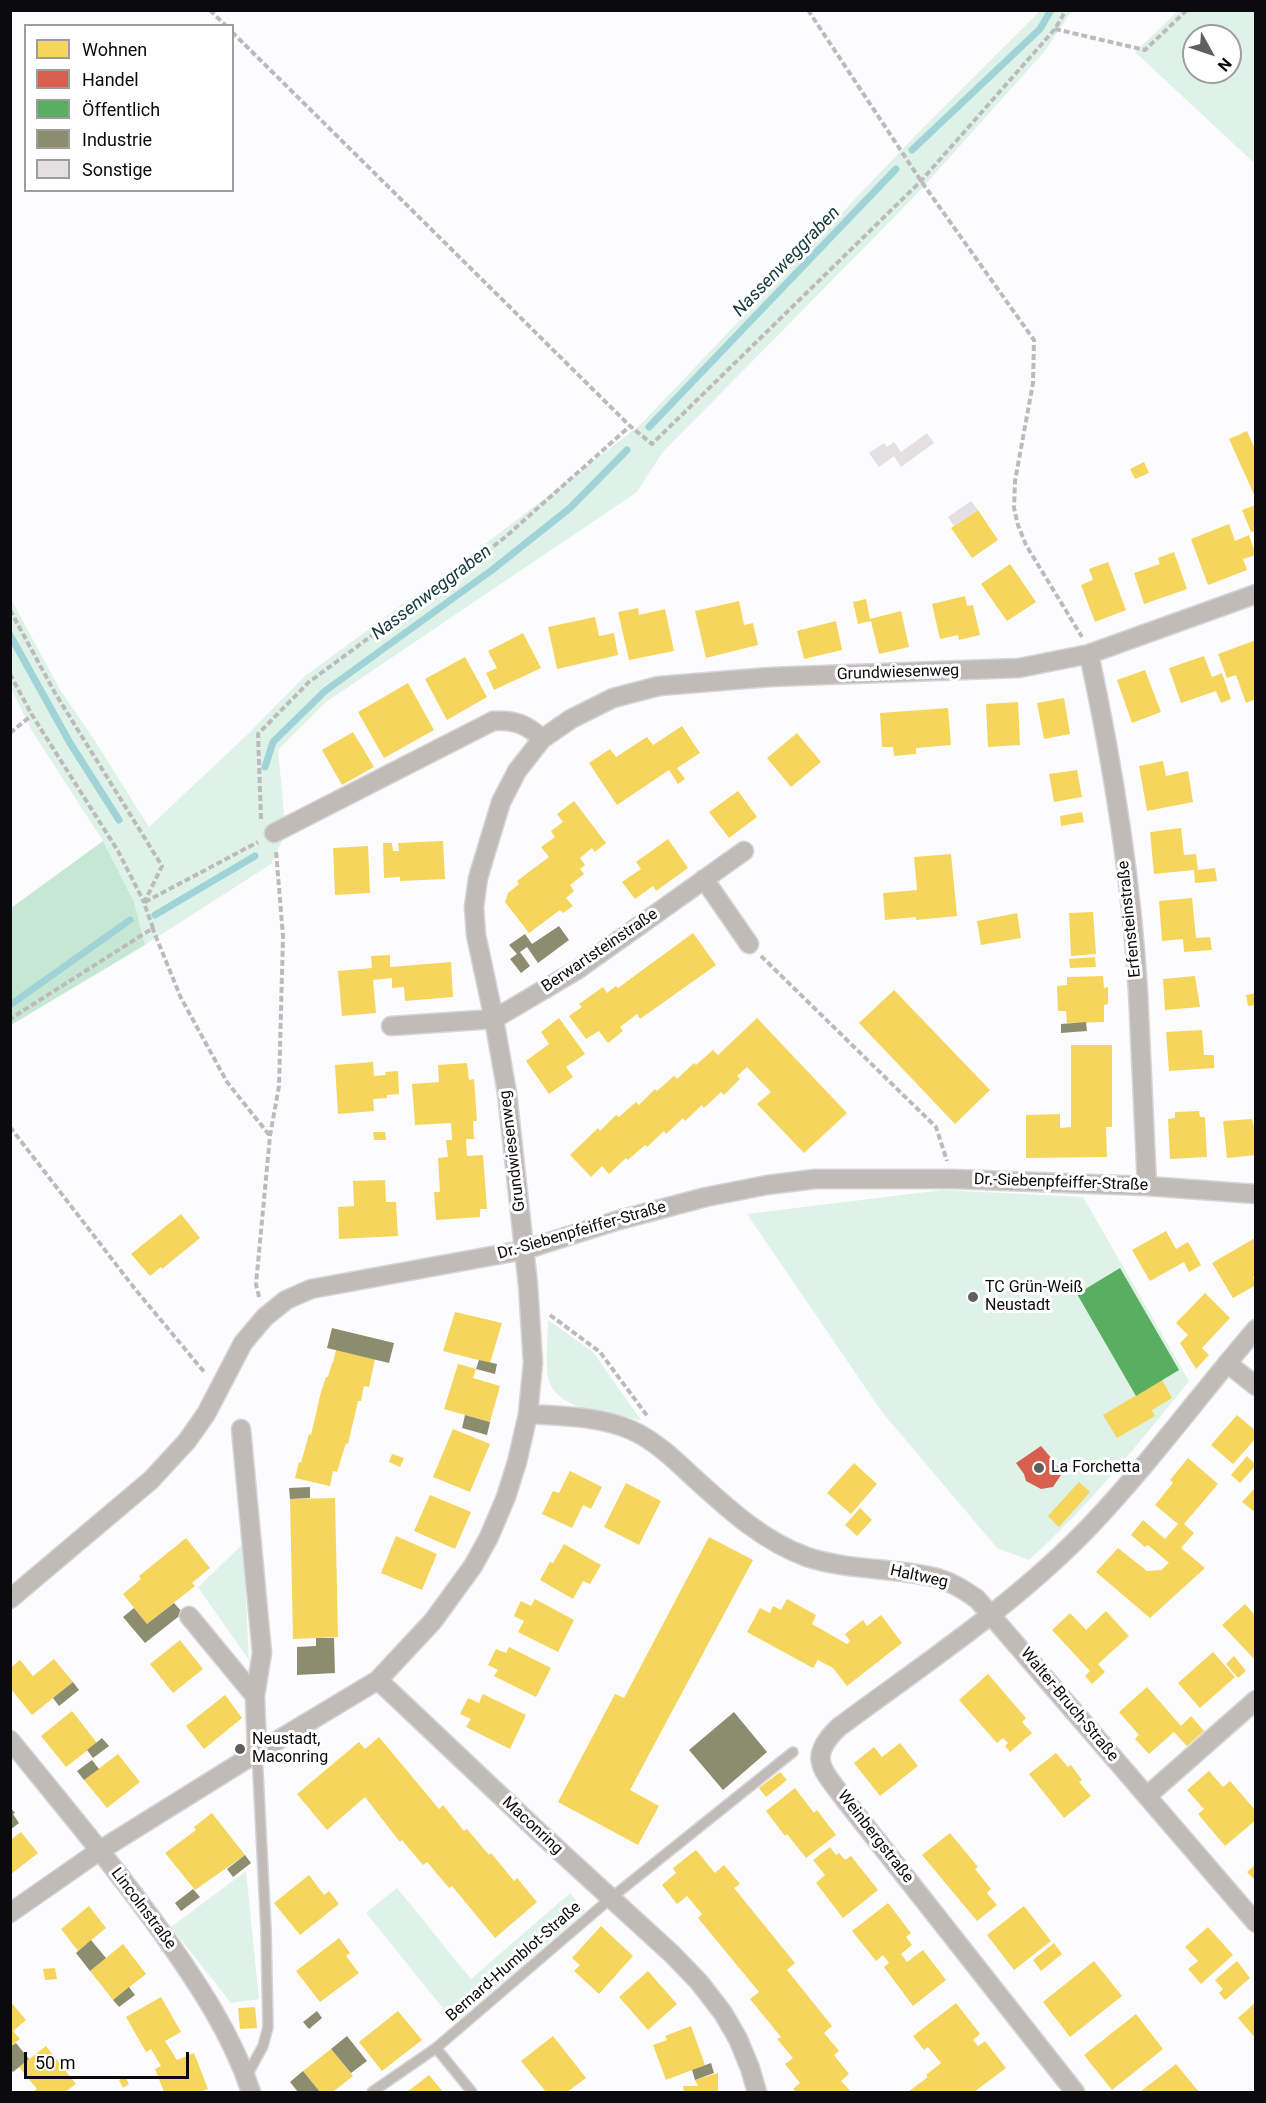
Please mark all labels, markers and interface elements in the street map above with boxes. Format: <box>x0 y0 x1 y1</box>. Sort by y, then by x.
legend <box>24 24 234 192</box>
north arrow <box>1182 24 1242 84</box>
text: Wohnen <box>82 39 147 60</box>
text: N <box>1214 54 1236 75</box>
text: Handel <box>82 69 139 90</box>
text: Öffentlich <box>82 99 160 120</box>
text: Industrie <box>82 129 152 150</box>
text: Sonstige <box>82 159 152 180</box>
water label: Nassenweggraben <box>729 202 845 322</box>
water label: Nassenweggraben <box>368 541 496 645</box>
street label: Grundwiesenweg <box>836 661 960 685</box>
street label: Erfensteinstraße <box>1114 860 1146 978</box>
street label: Berwartsteinstraße <box>538 905 662 997</box>
street label: Grundwiesenweg <box>496 1089 530 1213</box>
street label: Dr.-Siebenpfeiffer-Straße <box>974 1170 1148 1196</box>
street label: Dr.-Siebenpfeiffer-Straße <box>496 1198 668 1264</box>
place label: TC Grün-Weiß Neustadt <box>985 1278 1083 1316</box>
marker: TC Grün-Weiß Neustadt <box>966 1290 980 1304</box>
place label: La Forchetta <box>1051 1458 1140 1478</box>
marker: La Forchetta <box>1032 1461 1046 1475</box>
street label: Haltweg <box>888 1562 950 1592</box>
street label: Walter-Bruch-Straße <box>1016 1644 1122 1766</box>
place label: Neustadt, Maconring <box>252 1730 328 1768</box>
marker: Neustadt, Maconring <box>233 1742 247 1756</box>
street label: Weinbergstraße <box>833 1787 917 1887</box>
street label: Maconring <box>498 1793 566 1859</box>
street label: Lincolnstraße <box>106 1865 180 1953</box>
street label: Bernard-Humblot-Straße <box>443 1898 585 2026</box>
scale bar <box>27 2040 192 2078</box>
text: 50 m <box>35 2052 75 2073</box>

